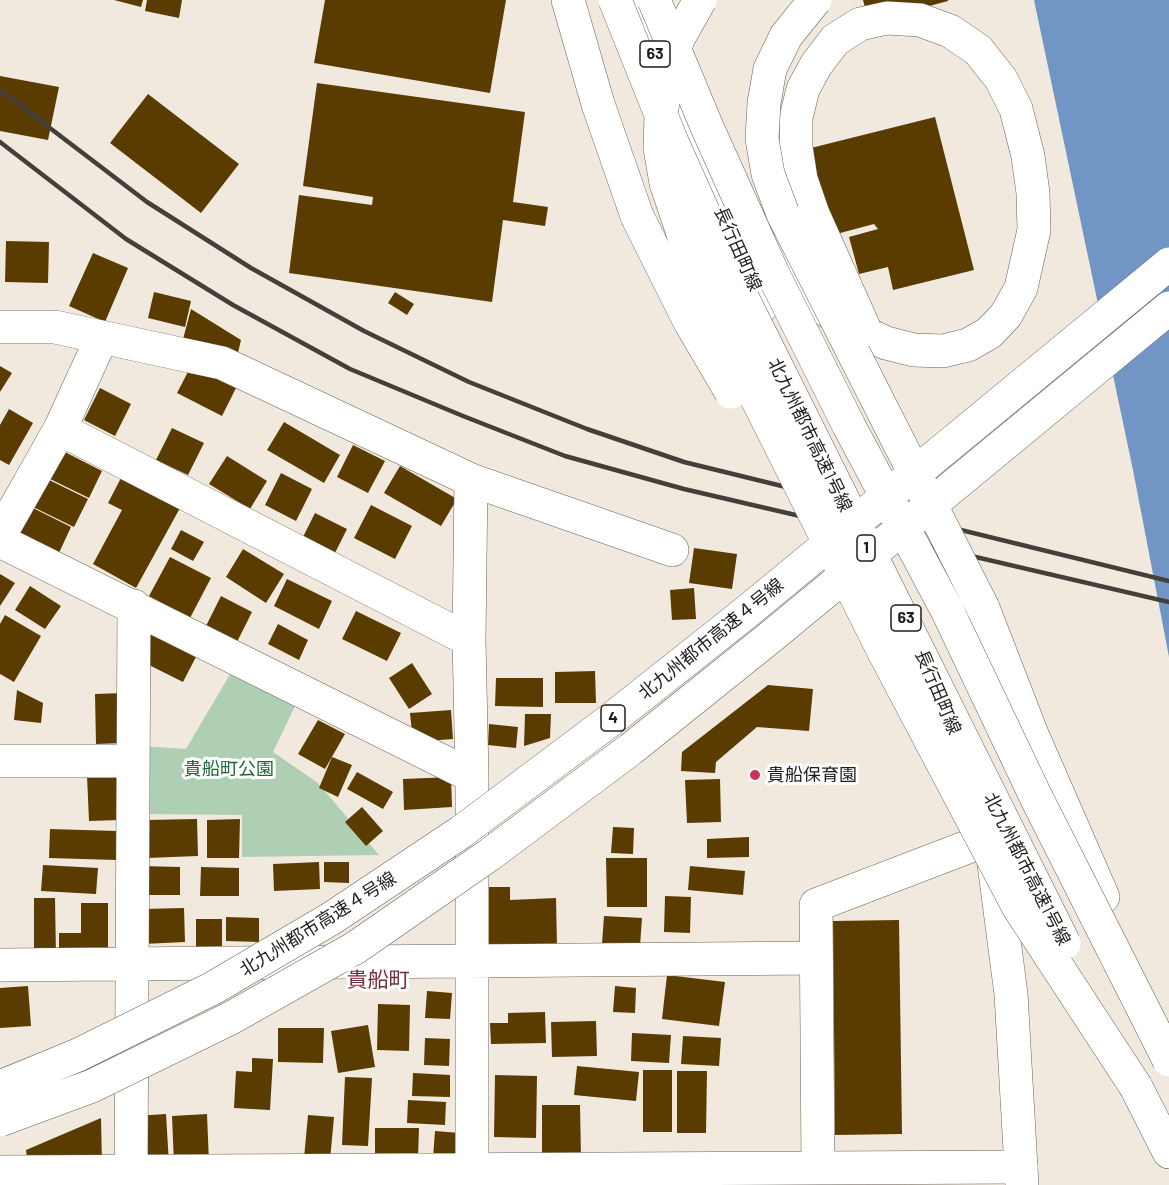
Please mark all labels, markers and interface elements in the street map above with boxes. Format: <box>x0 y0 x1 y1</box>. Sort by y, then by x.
road number: 63 <box>640 41 670 67</box>
street label: 長行田町線 <box>710 203 766 295</box>
street label: 北九州都市高速1号線 <box>763 355 857 515</box>
road number: 1 <box>857 535 875 561</box>
street label: 北九州都市高速４号線 <box>634 574 788 704</box>
road number: 63 <box>891 605 921 631</box>
street label: 長行田町線 <box>910 646 966 738</box>
road number: 4 <box>601 705 625 731</box>
park label: 貴船町公園 <box>184 758 274 780</box>
place label: 貴船保育園 <box>767 764 857 786</box>
marker: 貴船保育園 <box>748 768 762 782</box>
street label: 北九州都市高速1号線 <box>979 789 1075 949</box>
street label: 北九州都市高速４号線 <box>236 867 400 981</box>
district label: 貴船町 <box>347 967 409 993</box>

